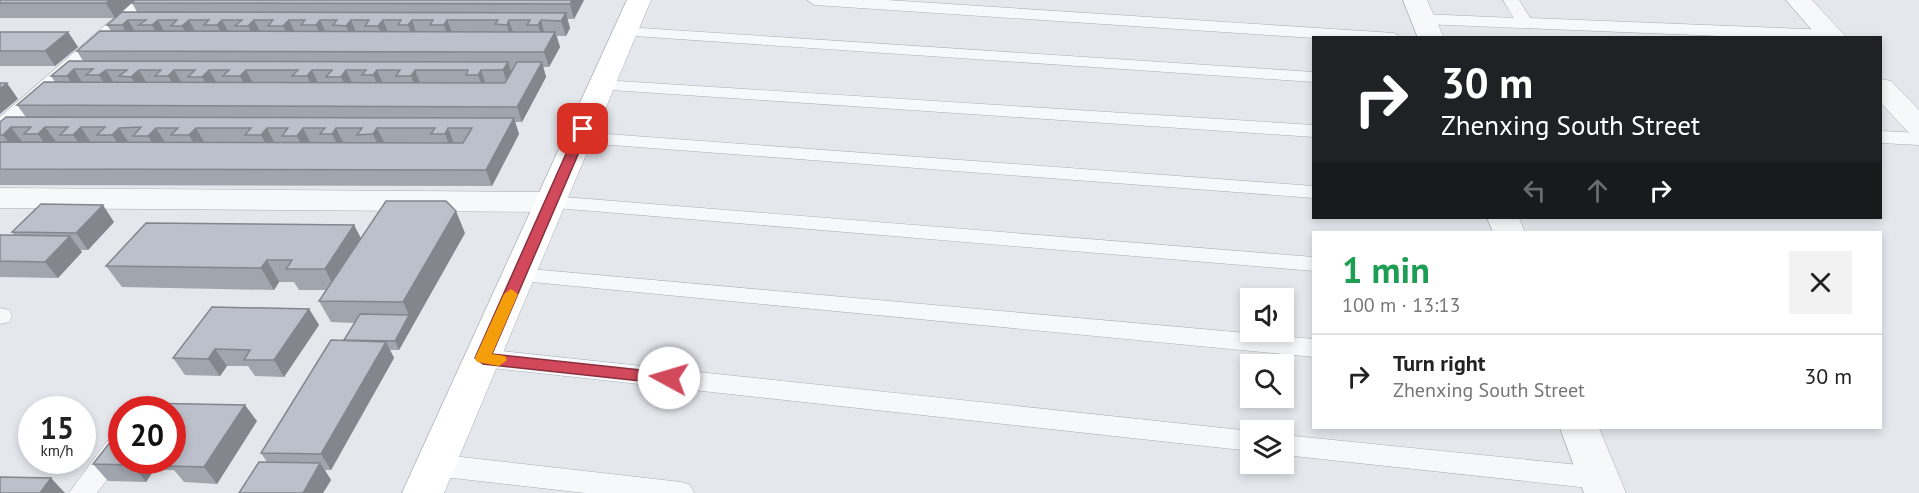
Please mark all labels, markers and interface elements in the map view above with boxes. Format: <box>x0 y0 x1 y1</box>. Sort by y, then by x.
text: 30 m <box>1441 55 1533 110</box>
icon: right <box>1342 60 1420 138</box>
pin <box>557 103 608 154</box>
text: Zhenxing South Street <box>1441 108 1700 142</box>
icon: arrive <box>566 112 599 145</box>
icon: left <box>1518 174 1551 207</box>
icon: ahead <box>1581 174 1614 207</box>
icon: right <box>1644 174 1677 207</box>
text: 1 min <box>1342 246 1430 293</box>
button: close <box>1789 251 1852 314</box>
map controls <box>1240 288 1294 474</box>
button: sound <box>1240 288 1294 342</box>
text: 100 m · 13:13 <box>1342 292 1460 318</box>
position arrow <box>637 346 701 410</box>
text: Turn right <box>1393 349 1485 377</box>
button: search <box>1240 354 1294 408</box>
icon: right <box>1342 360 1375 393</box>
text: 30 m <box>1804 362 1852 390</box>
text: Zhenxing South Street <box>1393 377 1585 403</box>
speed limit sign: 20 <box>108 396 186 474</box>
text: 15 <box>40 408 74 447</box>
button: layers <box>1240 420 1294 474</box>
text: km/h <box>41 441 73 460</box>

